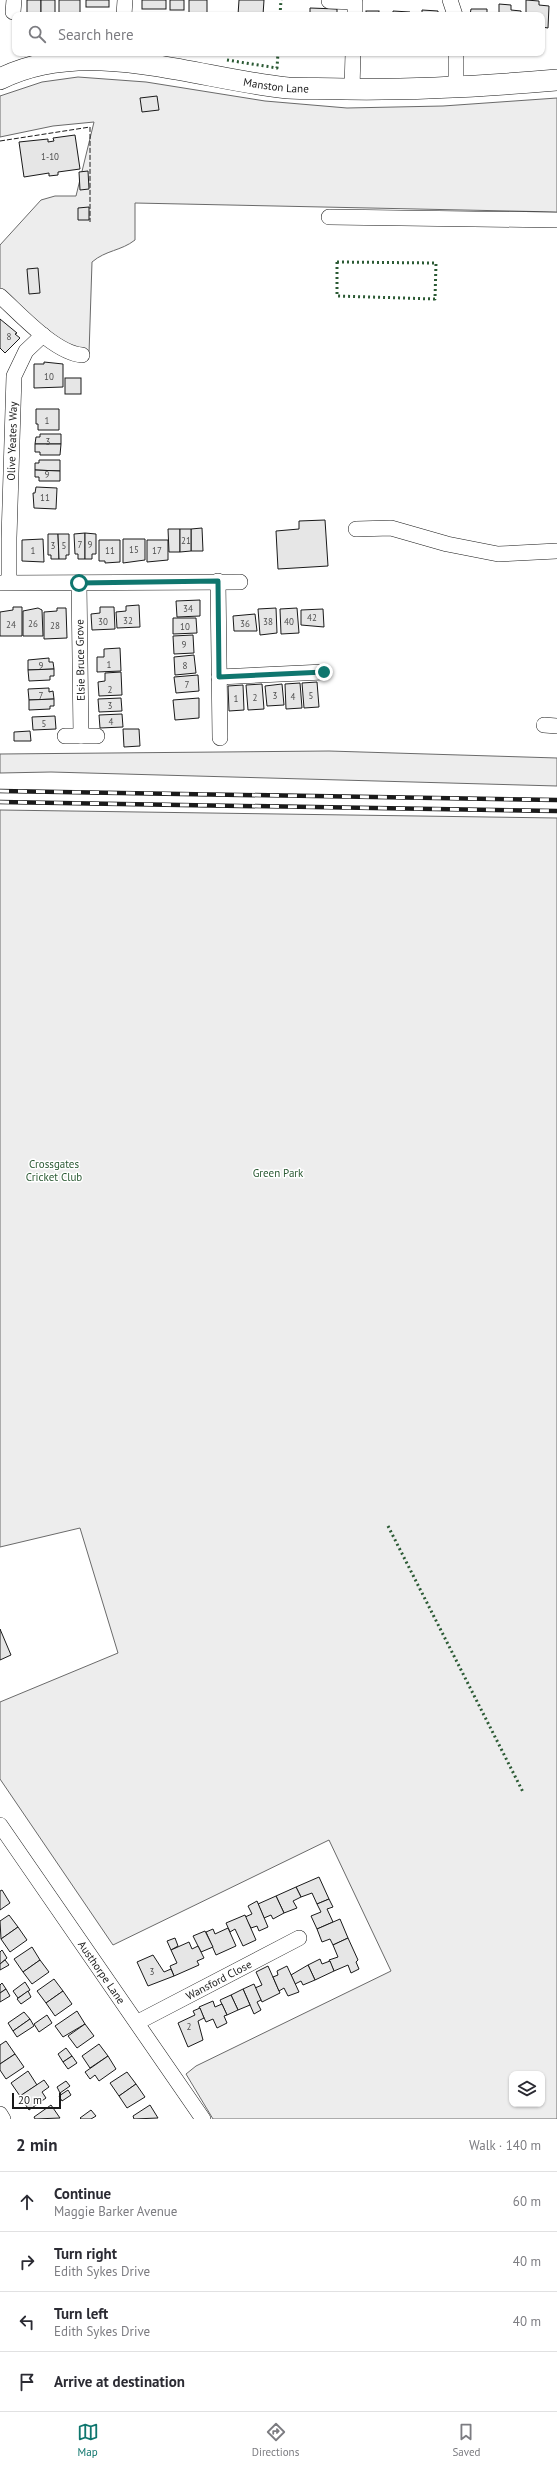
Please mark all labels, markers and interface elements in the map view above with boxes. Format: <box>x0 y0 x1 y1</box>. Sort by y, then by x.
search box <box>12 12 545 56</box>
icon: search <box>26 23 48 45</box>
text: Search here <box>58 25 134 44</box>
street label: Manston Lane <box>242 75 309 95</box>
house number: 1-10 <box>41 151 59 162</box>
house number: 8 <box>7 331 12 342</box>
house number: 10 <box>44 371 54 382</box>
street label: Olive Yeates Way <box>4 400 20 481</box>
house number: 1 <box>45 415 50 426</box>
house number: 3 <box>46 436 51 447</box>
house number: 9 <box>45 469 50 480</box>
house number: 11 <box>40 492 50 503</box>
house number: 21 <box>181 535 191 546</box>
house number: 7 <box>78 539 83 550</box>
house number: 9 <box>88 539 93 550</box>
house number: 3 <box>51 540 56 551</box>
house number: 5 <box>62 540 67 551</box>
house number: 15 <box>129 544 139 555</box>
house number: 1 <box>31 545 36 556</box>
house number: 11 <box>105 545 115 556</box>
house number: 17 <box>152 545 162 556</box>
route start <box>70 574 88 592</box>
house number: 34 <box>183 603 193 614</box>
house number: 42 <box>307 612 317 623</box>
house number: 32 <box>123 615 133 626</box>
house number: 30 <box>98 616 108 627</box>
house number: 38 <box>263 616 273 627</box>
house number: 40 <box>284 616 294 627</box>
house number: 26 <box>28 618 38 629</box>
house number: 36 <box>240 618 250 629</box>
house number: 24 <box>6 619 16 630</box>
street label: Elsie Bruce Grove <box>72 619 88 701</box>
house number: 28 <box>50 620 60 631</box>
house number: 10 <box>180 621 190 632</box>
house number: 9 <box>182 639 187 650</box>
house number: 1 <box>107 659 112 670</box>
house number: 9 <box>39 660 44 671</box>
house number: 8 <box>183 660 188 671</box>
route end <box>315 663 333 681</box>
house number: 7 <box>185 679 190 690</box>
house number: 2 <box>108 684 113 695</box>
house number: 7 <box>39 690 44 701</box>
house number: 3 <box>273 690 278 701</box>
house number: 5 <box>309 690 314 701</box>
house number: 4 <box>291 691 296 702</box>
house number: 2 <box>253 692 258 703</box>
house number: 1 <box>234 693 239 704</box>
house number: 3 <box>108 700 113 711</box>
house number: 4 <box>109 716 114 727</box>
house number: 5 <box>42 718 47 729</box>
park label: Crossgates Cricket Club <box>26 1157 82 1184</box>
park label: Green Park <box>253 1166 304 1180</box>
street label: Austhorpe Lane <box>75 1938 129 2007</box>
street label: Wansford Close <box>183 1957 254 2003</box>
house number: 3 <box>150 1966 155 1977</box>
house number: 2 <box>187 2021 192 2032</box>
map controls <box>509 2071 545 2107</box>
button: layers <box>509 2071 545 2107</box>
scale bar <box>12 2091 61 2110</box>
text: 20 m <box>18 2093 42 2107</box>
text: 2 min <box>16 2134 57 2156</box>
text: Walk · 140 m <box>469 2137 541 2154</box>
text: Continue <box>54 2184 111 2203</box>
icon: ahead <box>16 2191 38 2213</box>
text: 60 m <box>513 2193 541 2210</box>
text: Maggie Barker Avenue <box>54 2203 177 2220</box>
text: Turn right <box>54 2244 117 2263</box>
icon: right <box>16 2251 38 2273</box>
text: 40 m <box>513 2253 541 2270</box>
text: Edith Sykes Drive <box>54 2263 150 2280</box>
text: Turn left <box>54 2304 108 2323</box>
icon: left <box>16 2311 38 2333</box>
text: 40 m <box>513 2313 541 2330</box>
text: Edith Sykes Drive <box>54 2323 150 2340</box>
icon: arrive <box>16 2371 38 2393</box>
text: Arrive at destination <box>54 2372 185 2391</box>
tab: Map <box>77 2421 99 2459</box>
tab: Directions <box>252 2421 299 2459</box>
tab: Saved <box>452 2421 480 2459</box>

